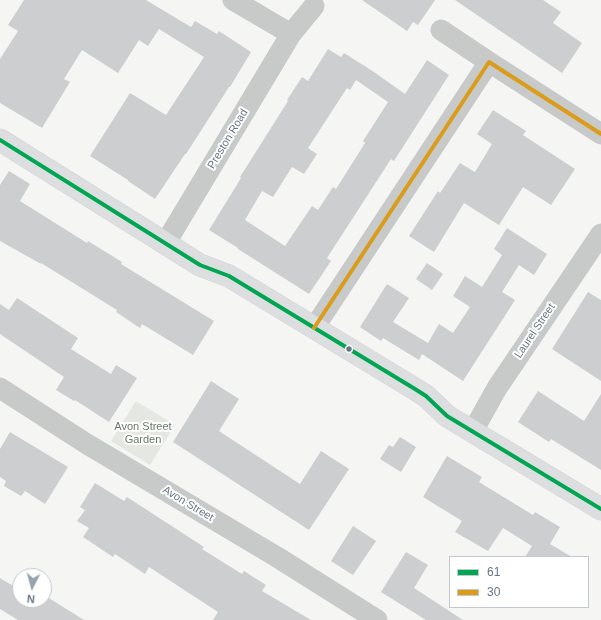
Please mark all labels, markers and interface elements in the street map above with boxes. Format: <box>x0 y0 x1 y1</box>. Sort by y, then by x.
street label: Preston Road <box>205 107 251 171</box>
street label: Laurel Street <box>512 301 558 361</box>
unlabelled marker <box>344 344 354 354</box>
park label: Avon Street Garden <box>114 420 172 446</box>
street label: Avon Street <box>160 484 216 524</box>
legend <box>449 556 589 608</box>
text: 61 <box>487 565 500 579</box>
north arrow <box>12 568 52 608</box>
text: 30 <box>487 585 500 599</box>
text: N <box>26 593 35 605</box>

